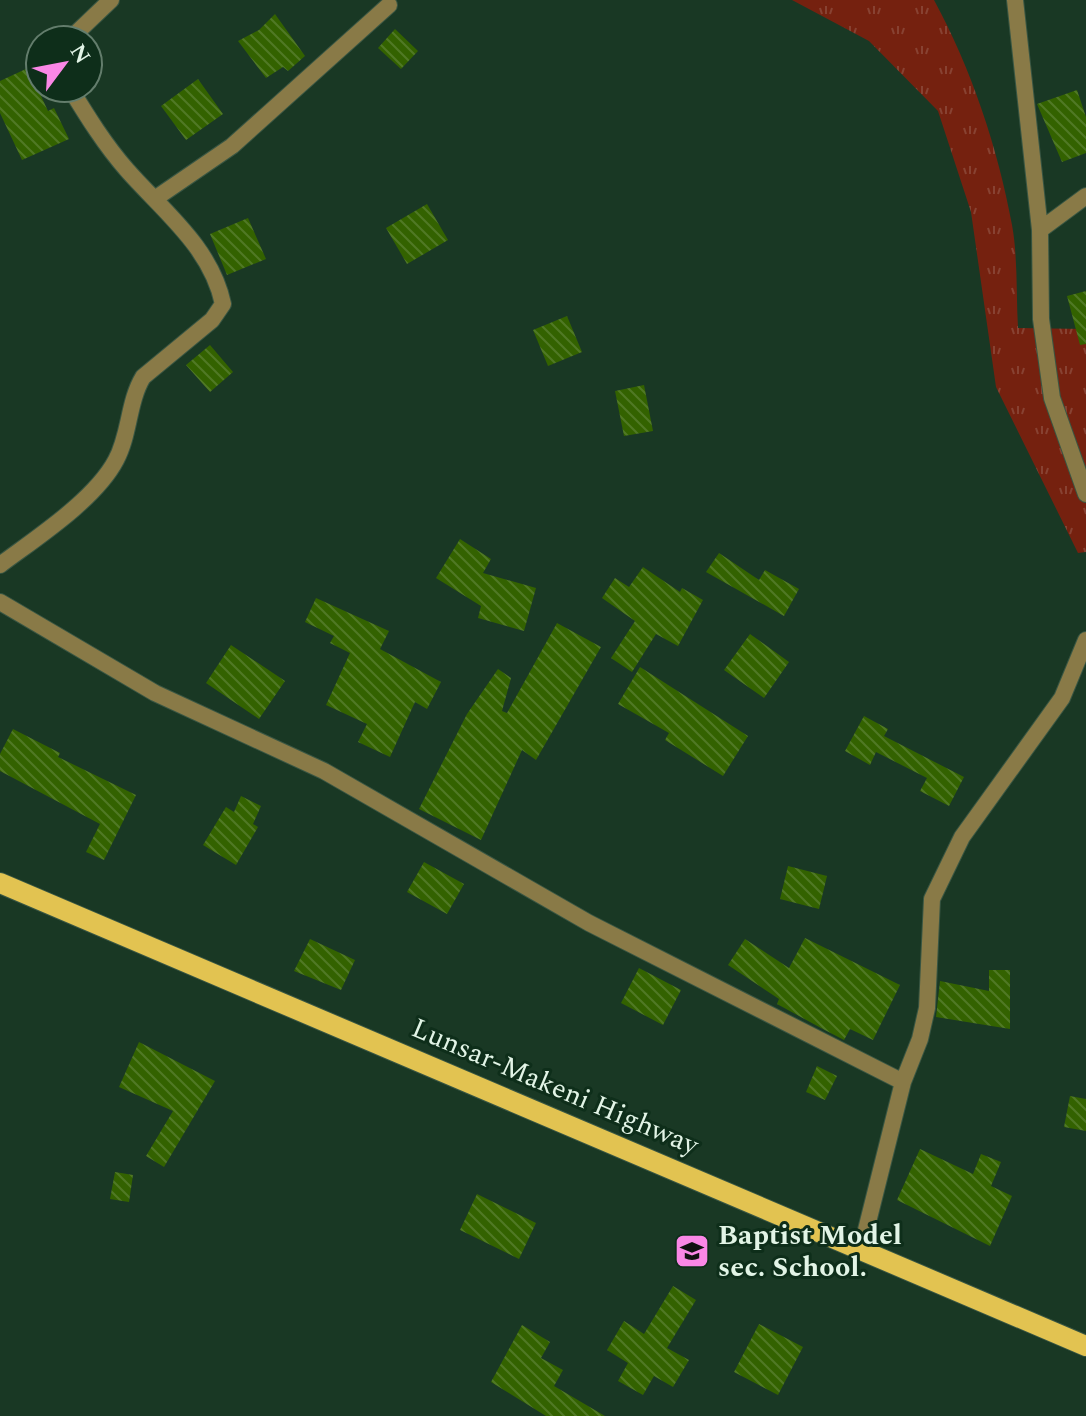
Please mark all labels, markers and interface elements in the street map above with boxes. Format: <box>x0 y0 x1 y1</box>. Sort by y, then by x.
north arrow <box>24 24 104 104</box>
text: N <box>61 38 98 71</box>
street label: Lunsar-Makeni Highway <box>405 1007 707 1168</box>
place label: Baptist Model sec. School. <box>718 1214 902 1289</box>
school or university icon: Baptist Model sec. School. <box>673 1232 711 1270</box>

